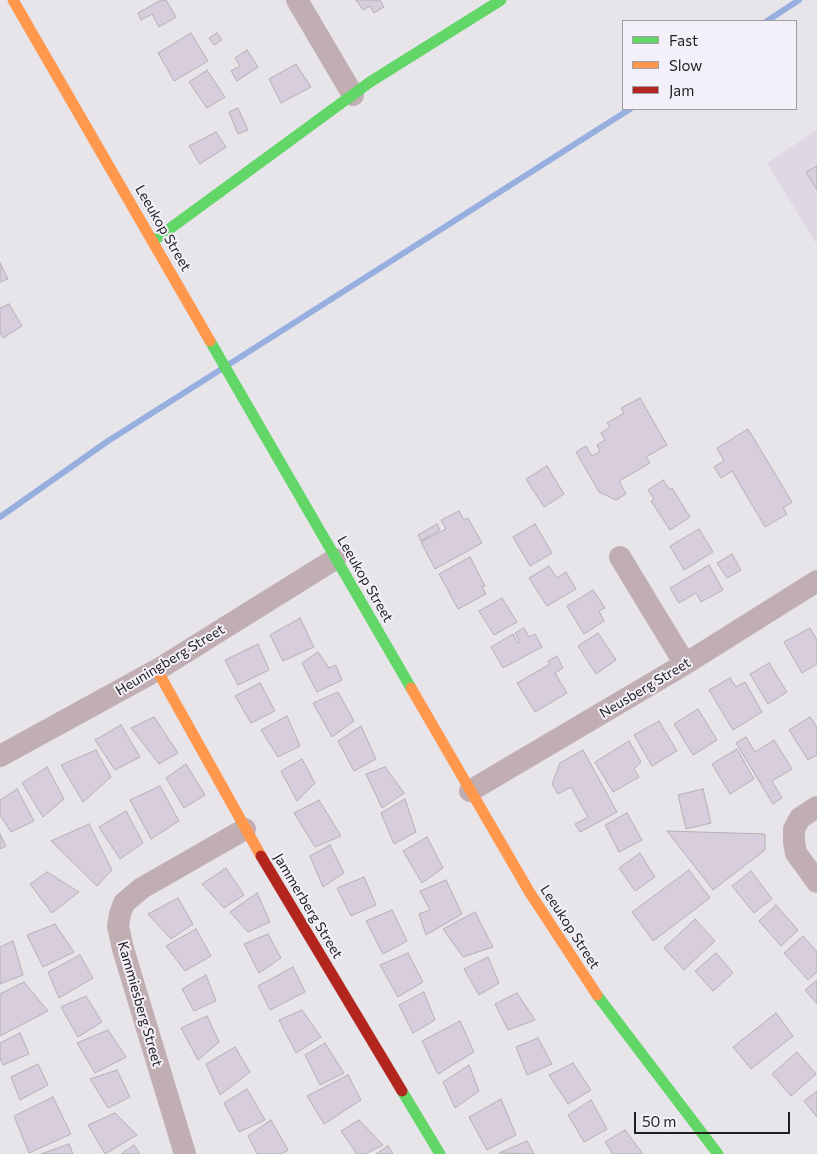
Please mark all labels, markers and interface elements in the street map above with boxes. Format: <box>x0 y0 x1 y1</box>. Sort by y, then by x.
legend <box>622 20 797 110</box>
text: Fast <box>669 31 698 49</box>
text: Slow <box>669 56 702 74</box>
text: Jam <box>669 81 694 99</box>
street label: Leeukop Street <box>132 182 194 274</box>
street label: Leeukop Street <box>334 533 396 625</box>
street label: Heuningberg Street <box>113 621 227 699</box>
street label: Neusberg Street <box>596 654 694 722</box>
street label: Jammerberg Street <box>270 850 346 962</box>
street label: Leeukop Street <box>537 882 603 972</box>
street label: Kammiesberg Street <box>114 939 166 1069</box>
scale bar <box>637 1102 793 1134</box>
text: 50 m <box>642 1112 676 1130</box>

